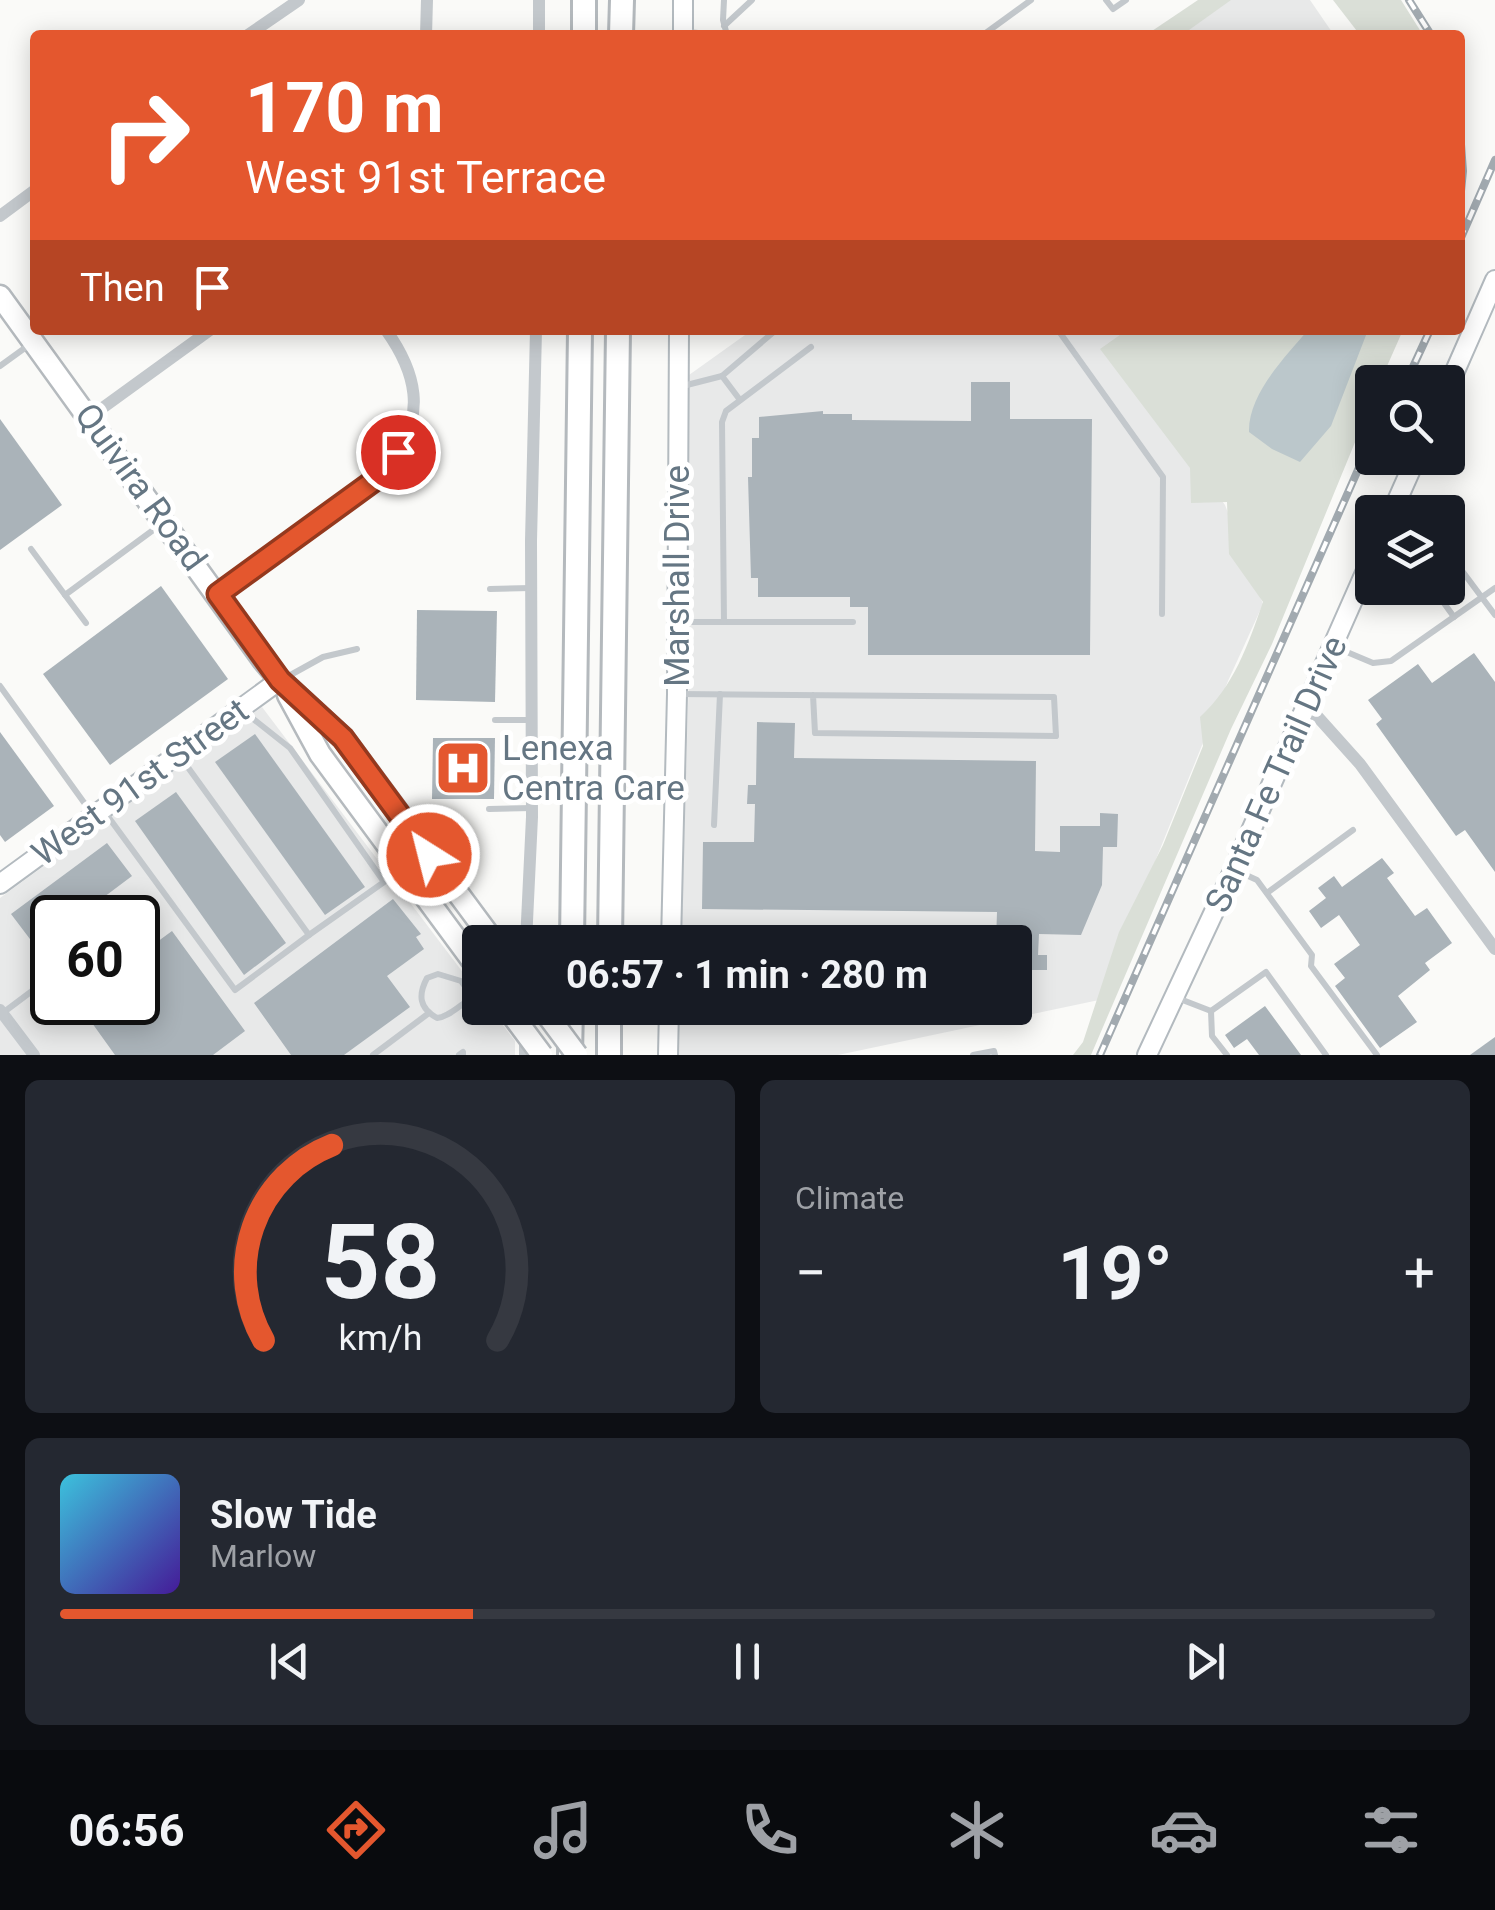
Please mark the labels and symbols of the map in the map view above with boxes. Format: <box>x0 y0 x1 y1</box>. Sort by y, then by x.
street label: Quivira Road <box>66 396 215 579</box>
pin <box>356 410 441 495</box>
street label: Marshall Drive <box>657 465 698 687</box>
street label: Santa Fe Trail Drive <box>1197 630 1356 919</box>
street label: West 91st Street <box>24 690 256 875</box>
place label: Lenexa Centra Care <box>502 728 685 809</box>
hospital icon: Lenexa Centra Care <box>433 738 493 798</box>
position arrow <box>377 803 481 907</box>
speed limit sign: 60 <box>30 895 160 1025</box>

